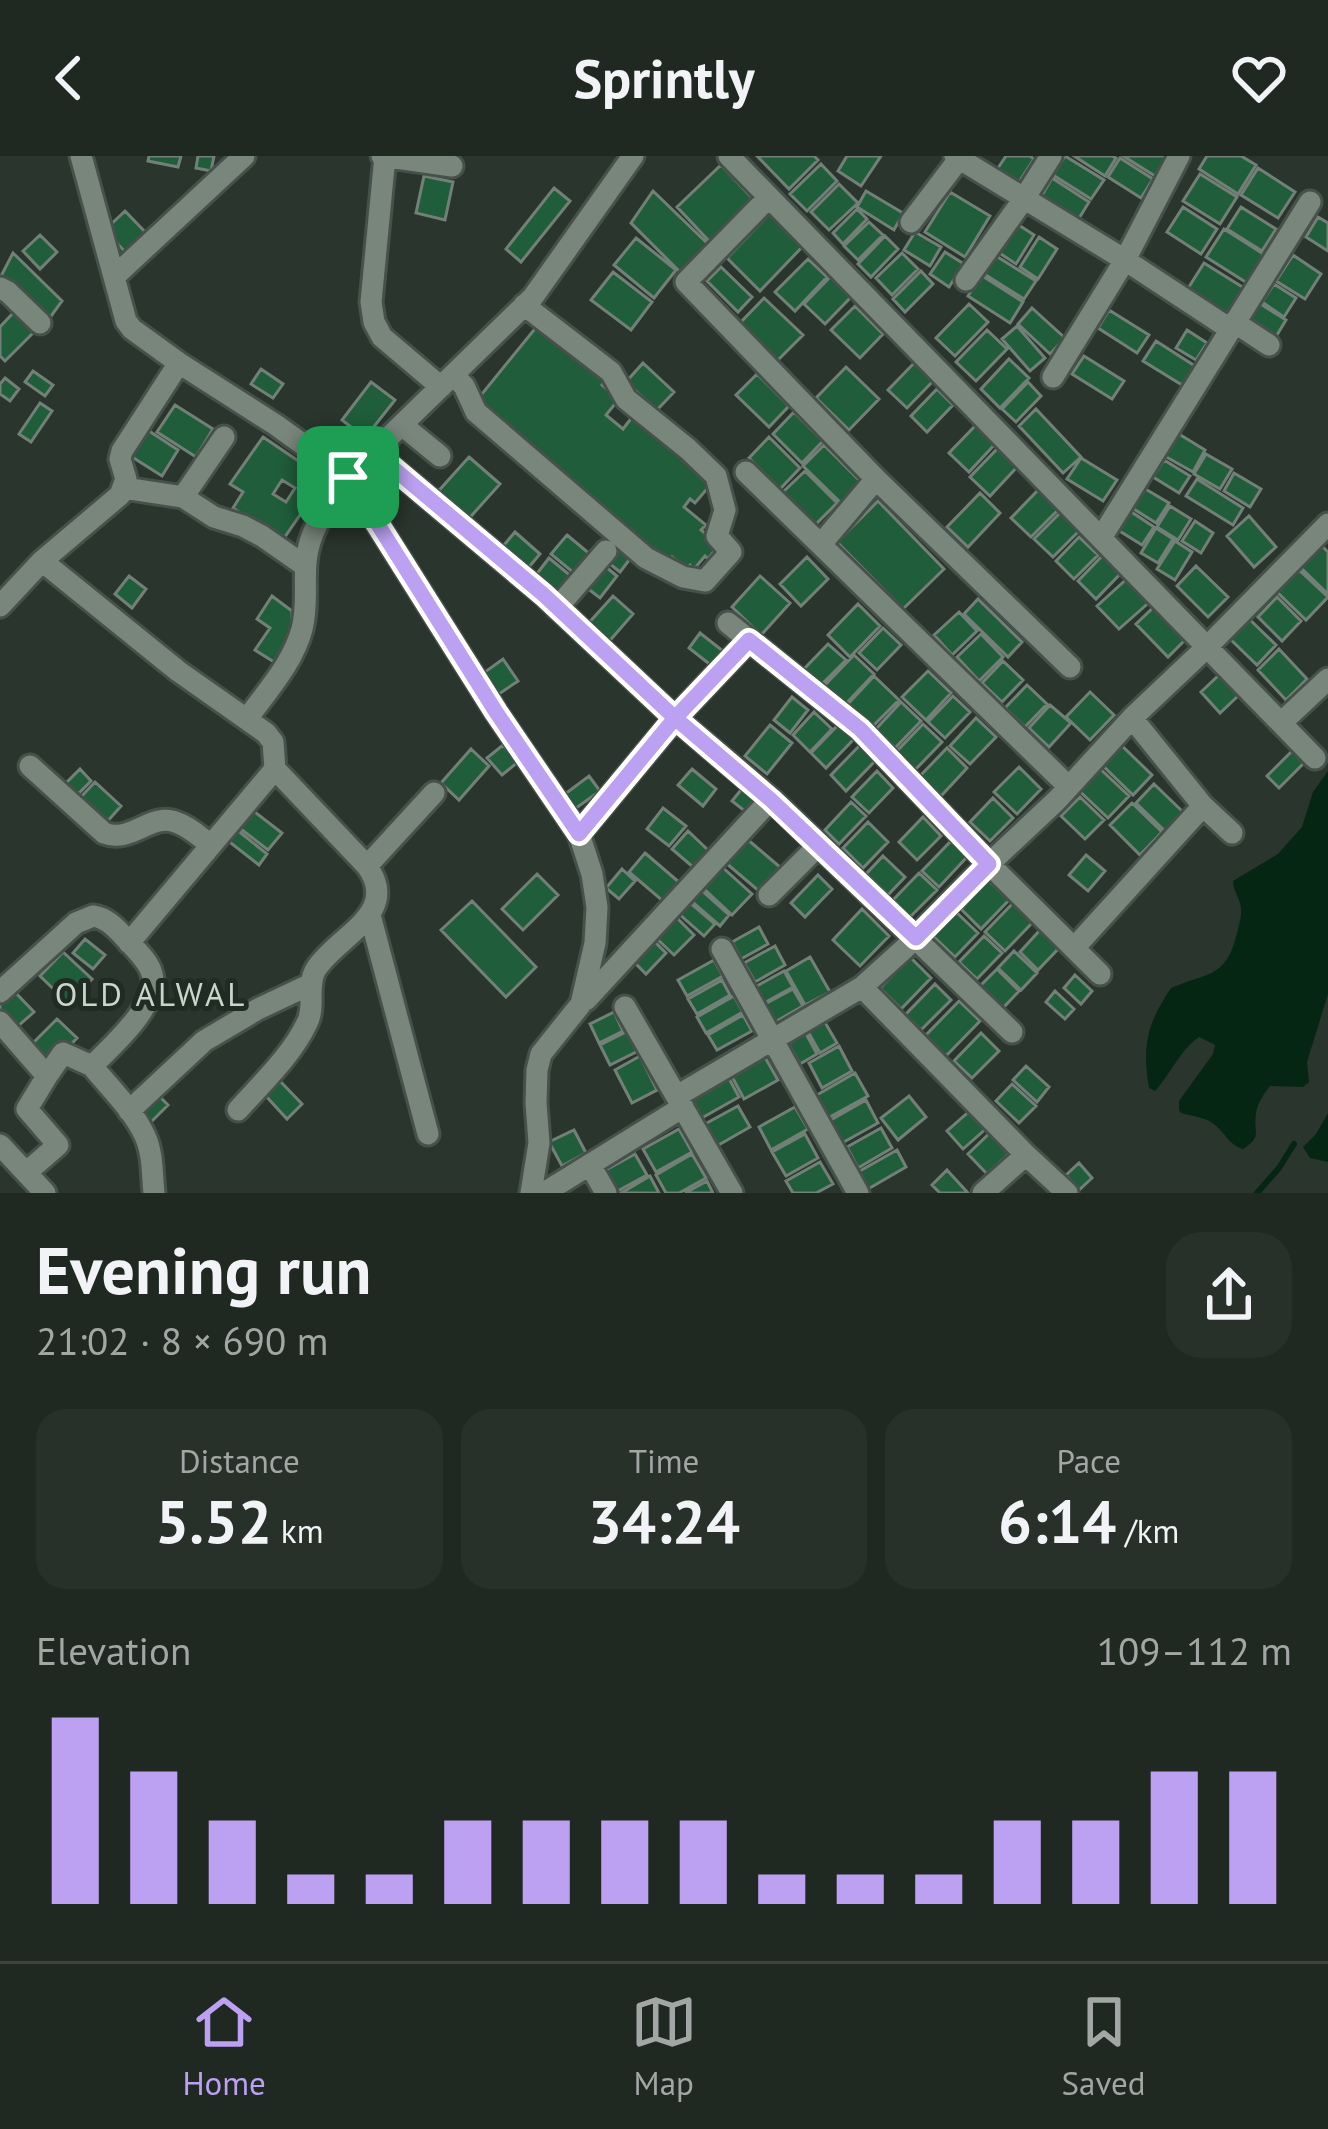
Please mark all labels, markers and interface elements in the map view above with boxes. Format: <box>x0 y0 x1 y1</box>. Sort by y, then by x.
text: Sprintly <box>573 43 755 113</box>
icon: back <box>36 45 102 111</box>
icon: heart <box>1226 45 1292 111</box>
pin <box>297 426 399 528</box>
icon: arrive <box>315 444 381 510</box>
district label: OLD ALWAL <box>55 972 247 1015</box>
text: Evening run <box>36 1227 371 1312</box>
button: share <box>1166 1232 1292 1358</box>
text: 21:02 · 8 × 690 m <box>36 1315 328 1366</box>
text: Distance <box>179 1439 300 1482</box>
text: Time <box>629 1439 699 1482</box>
text: Pace <box>1056 1439 1121 1482</box>
text: 5.52 <box>155 1482 272 1560</box>
text: 34:24 <box>588 1482 740 1560</box>
text: 6:14 <box>998 1482 1116 1560</box>
text: km <box>272 1509 323 1552</box>
text: /km <box>1116 1509 1179 1552</box>
text: Elevation <box>36 1625 191 1676</box>
text: 109–112 m <box>1097 1625 1292 1676</box>
tab: Home <box>182 1989 266 2104</box>
tab: Map <box>631 1989 697 2104</box>
tab: Saved <box>1062 1989 1146 2104</box>

